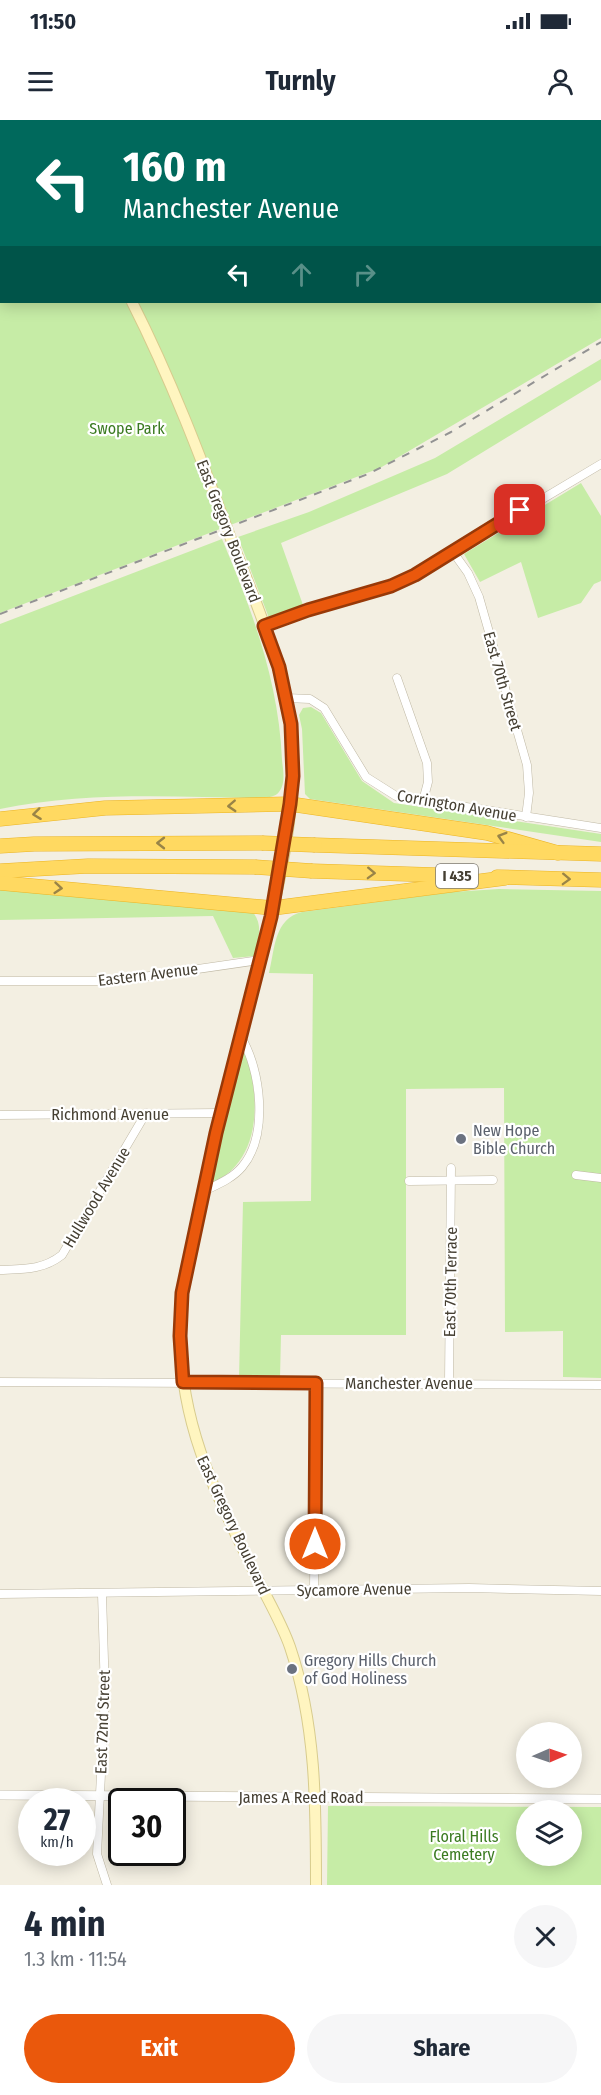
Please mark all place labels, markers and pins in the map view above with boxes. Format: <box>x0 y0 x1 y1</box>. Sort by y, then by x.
pin <box>494 484 545 535</box>
place label: New Hope Bible Church <box>473 1121 555 1158</box>
marker: New Hope Bible Church <box>454 1132 468 1146</box>
place label: Gregory Hills Church of God Holiness <box>304 1651 436 1688</box>
marker: Gregory Hills Church of God Holiness <box>285 1662 299 1676</box>

